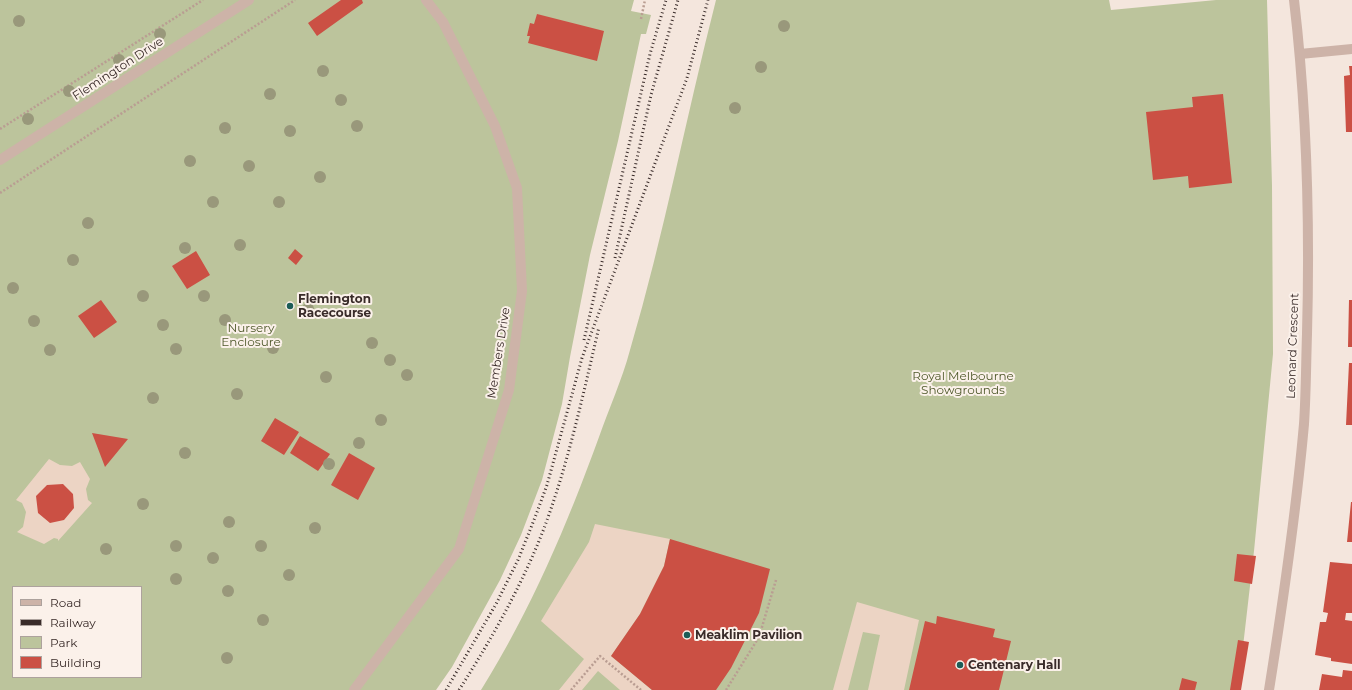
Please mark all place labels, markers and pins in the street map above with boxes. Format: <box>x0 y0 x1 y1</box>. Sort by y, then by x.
place label: Flemington Racecourse <box>298 292 371 320</box>
marker: Flemington Racecourse <box>285 301 295 311</box>
place label: Meaklim Pavilion <box>695 628 802 642</box>
marker: Meaklim Pavilion <box>682 630 692 640</box>
place label: Centenary Hall <box>968 658 1061 672</box>
marker: Centenary Hall <box>955 660 965 670</box>

